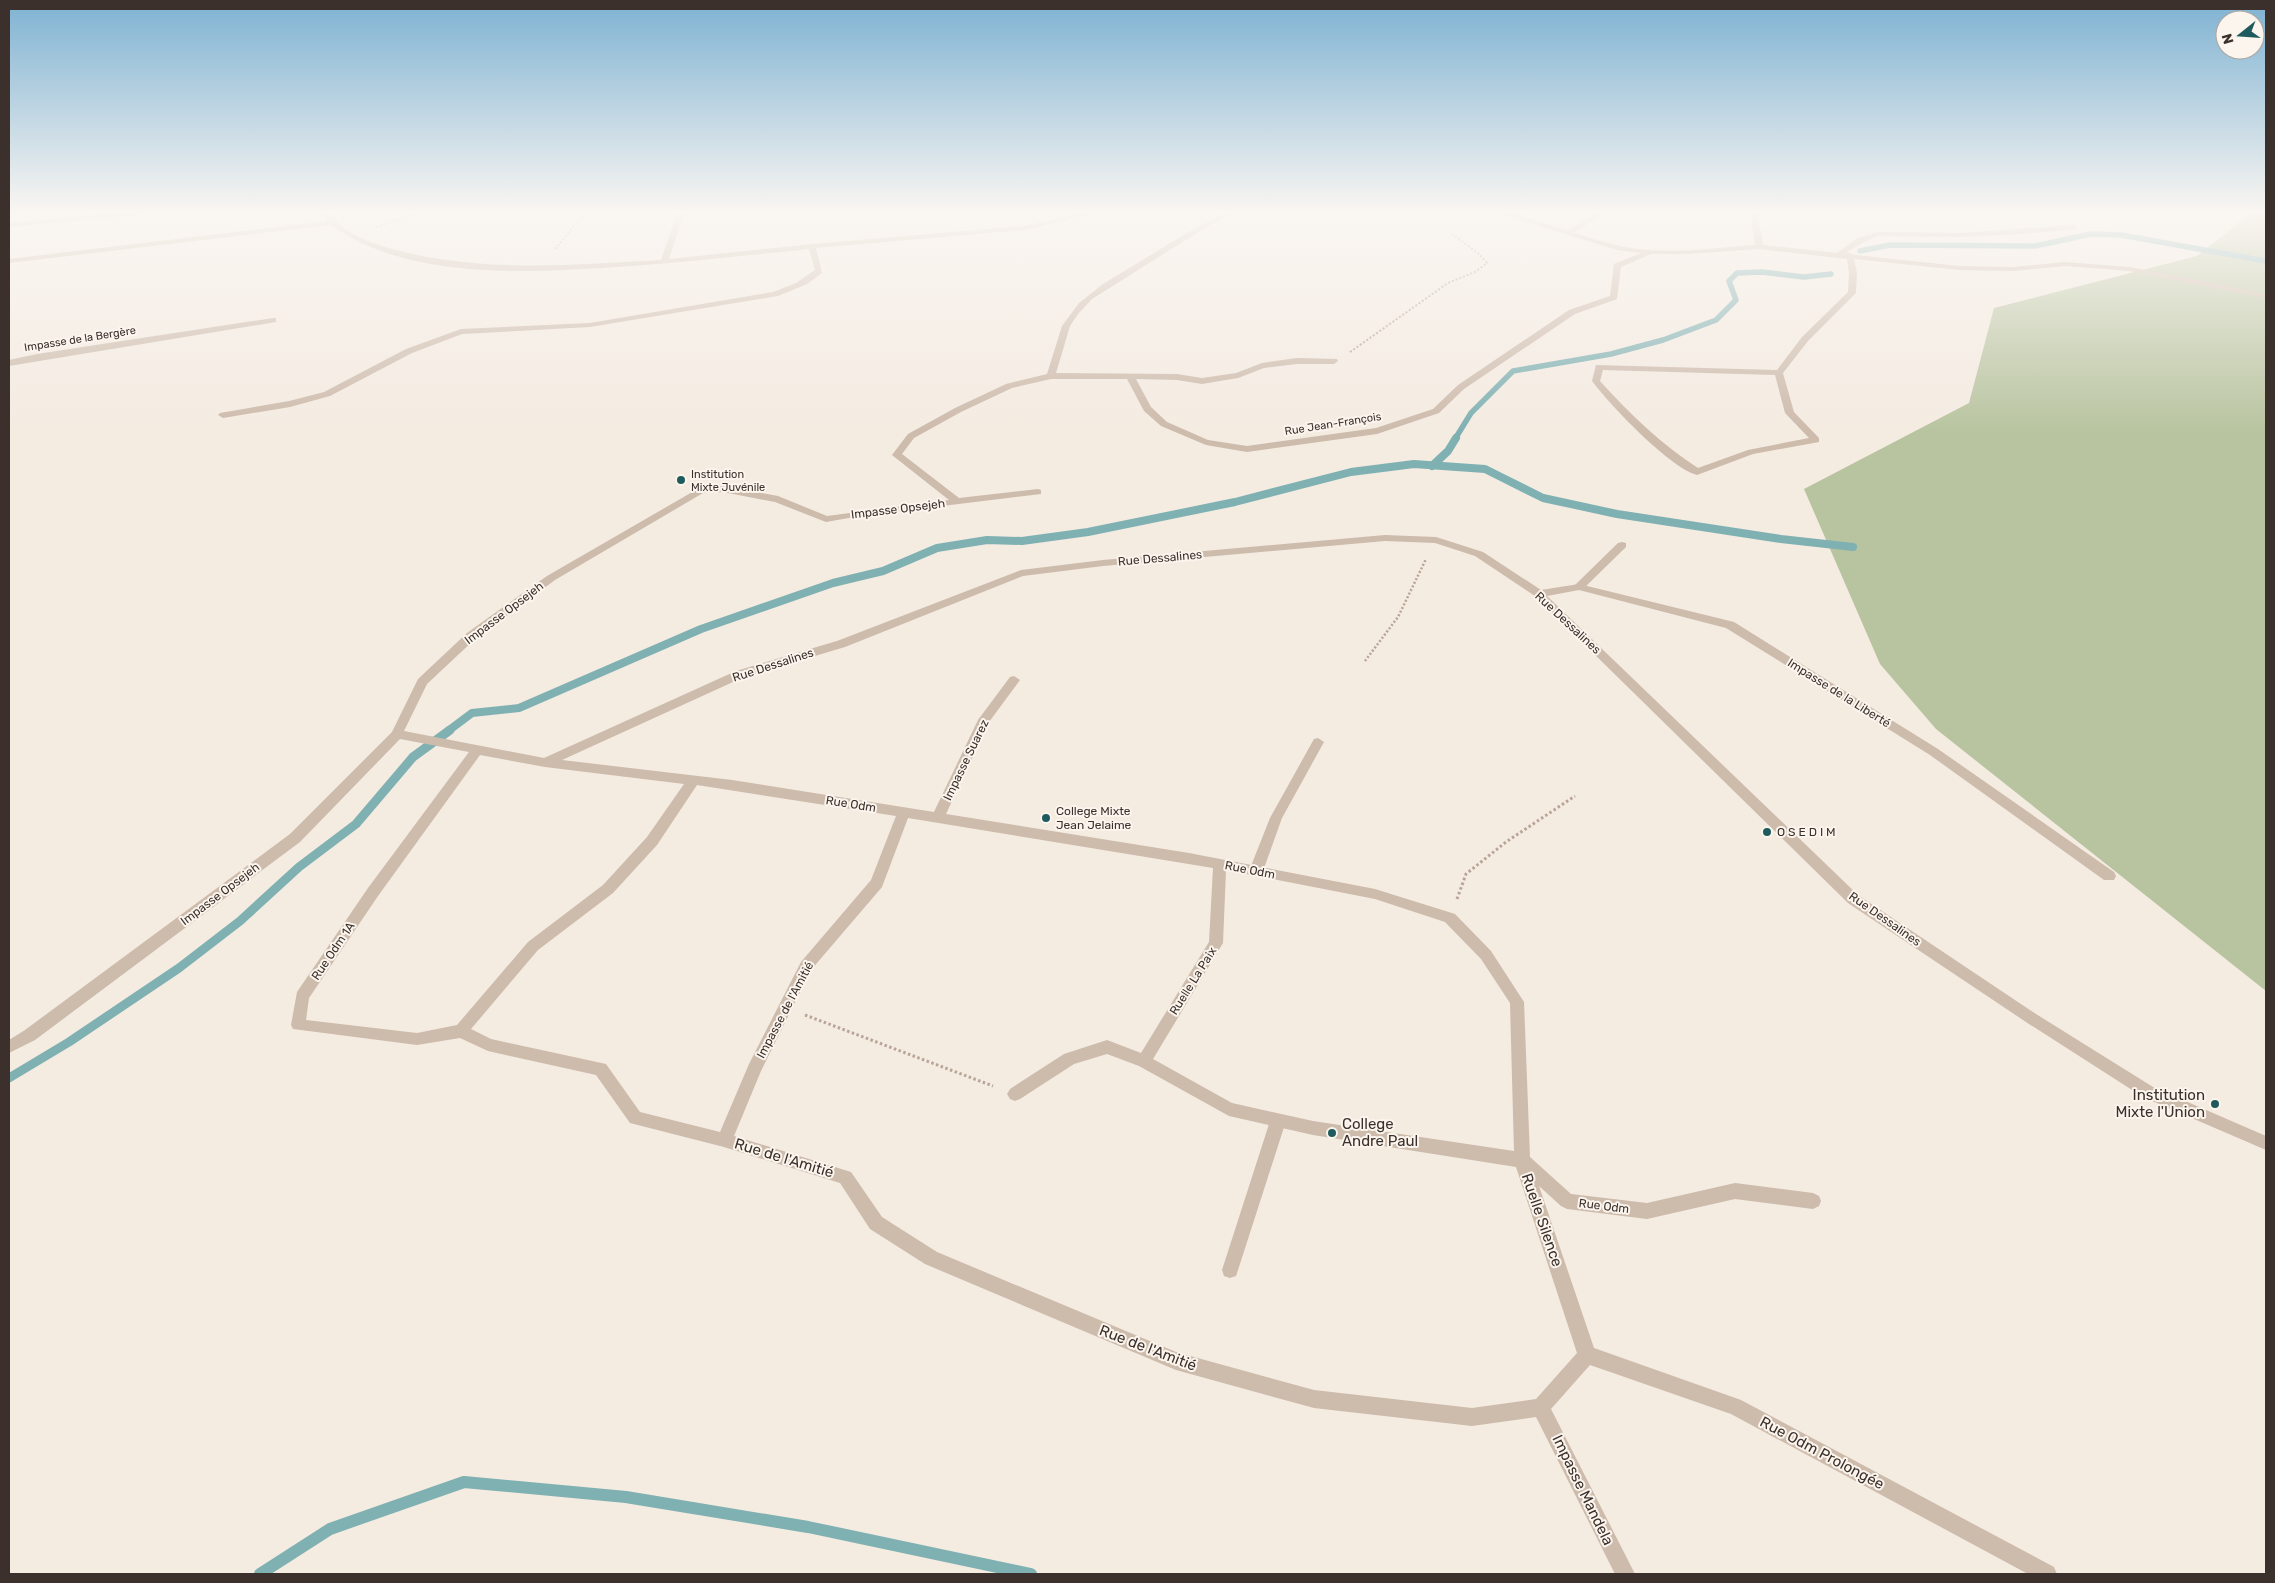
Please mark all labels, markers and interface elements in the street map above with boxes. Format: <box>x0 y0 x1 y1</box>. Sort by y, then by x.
north arrow <box>2215 10 2265 60</box>
text: N <box>2218 31 2238 46</box>
street label: Impasse de la Bergère <box>23 324 137 354</box>
street label: Rue Jean-François <box>1284 410 1383 438</box>
place label: Institution Mixte Juvénile <box>691 468 765 494</box>
marker: Institution Mixte Juvénile <box>675 474 687 486</box>
street label: Impasse Opsejeh <box>850 496 946 522</box>
street label: Rue Dessalines <box>1117 547 1203 569</box>
street label: Impasse Opsejeh <box>462 579 546 647</box>
street label: Rue Dessalines <box>1532 589 1604 657</box>
street label: Rue Dessalines <box>731 645 815 685</box>
street label: Impasse de la Liberté <box>1785 656 1893 730</box>
street label: Impasse Suarez <box>940 717 992 803</box>
street label: Rue Odm <box>825 793 877 815</box>
place label: College Mixte Jean Jelaime <box>1056 804 1132 832</box>
marker: College Mixte Jean Jelaime <box>1040 812 1052 824</box>
place label: O S E D I M <box>1777 825 1836 839</box>
marker: O S E D I M <box>1761 826 1773 838</box>
street label: Rue Odm <box>1224 858 1276 882</box>
street label: Impasse Opsejeh <box>178 860 262 928</box>
street label: Rue Dessalines <box>1846 889 1924 949</box>
street label: Rue Odm 1A <box>309 919 357 983</box>
street label: Ruelle La Paix <box>1167 944 1220 1017</box>
street label: Impasse de l'Amitié <box>754 959 816 1061</box>
place label: Institution Mixte l'Union <box>2116 1086 2205 1121</box>
marker: Institution Mixte l'Union <box>2209 1098 2221 1110</box>
place label: College Andre Paul <box>1342 1115 1418 1150</box>
marker: College Andre Paul <box>1326 1127 1338 1139</box>
street label: Rue de l'Amitié <box>732 1134 836 1182</box>
street label: Ruelle Silence <box>1518 1171 1566 1269</box>
street label: Rue Odm <box>1578 1196 1630 1216</box>
street label: Rue de l'Amitié <box>1097 1321 1199 1375</box>
street label: Rue Odm Prolongée <box>1757 1413 1887 1493</box>
street label: Impasse Mandela <box>1548 1432 1618 1548</box>

